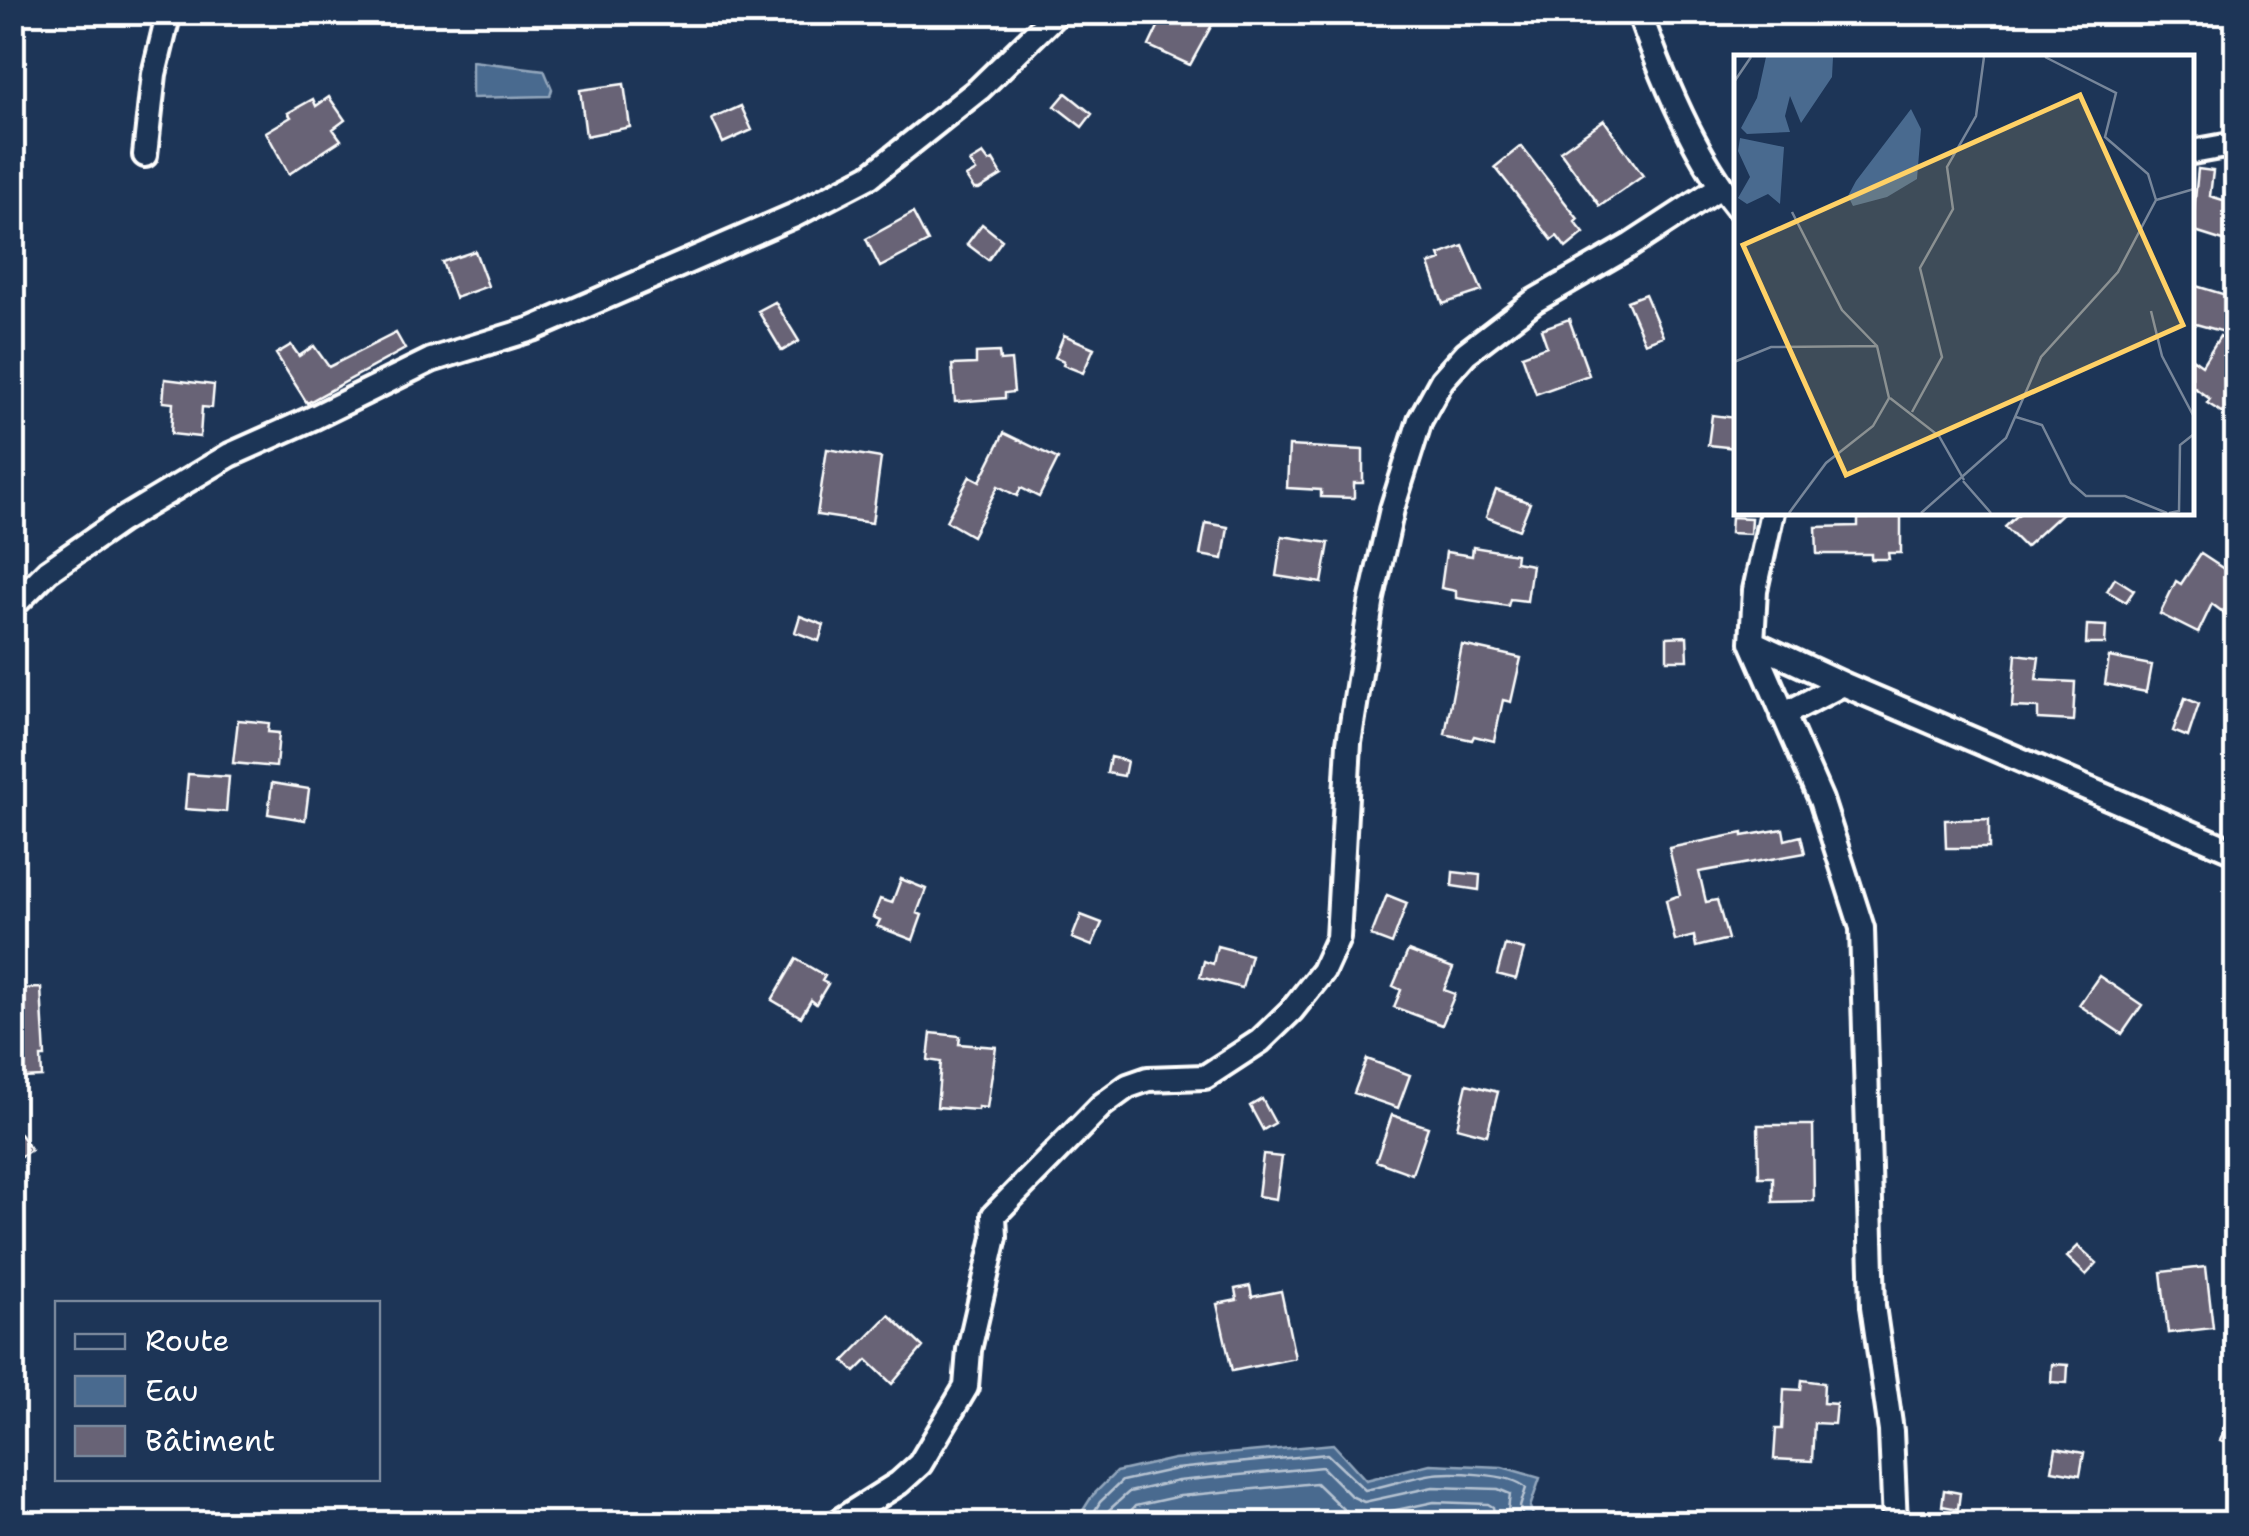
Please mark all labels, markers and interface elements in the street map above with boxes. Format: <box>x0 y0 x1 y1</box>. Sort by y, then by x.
inset map <box>1734 55 2194 515</box>
legend <box>55 1301 380 1481</box>
text: Route <box>145 1320 229 1361</box>
text: Eau <box>145 1370 199 1411</box>
text: Bâtiment <box>145 1420 275 1461</box>

